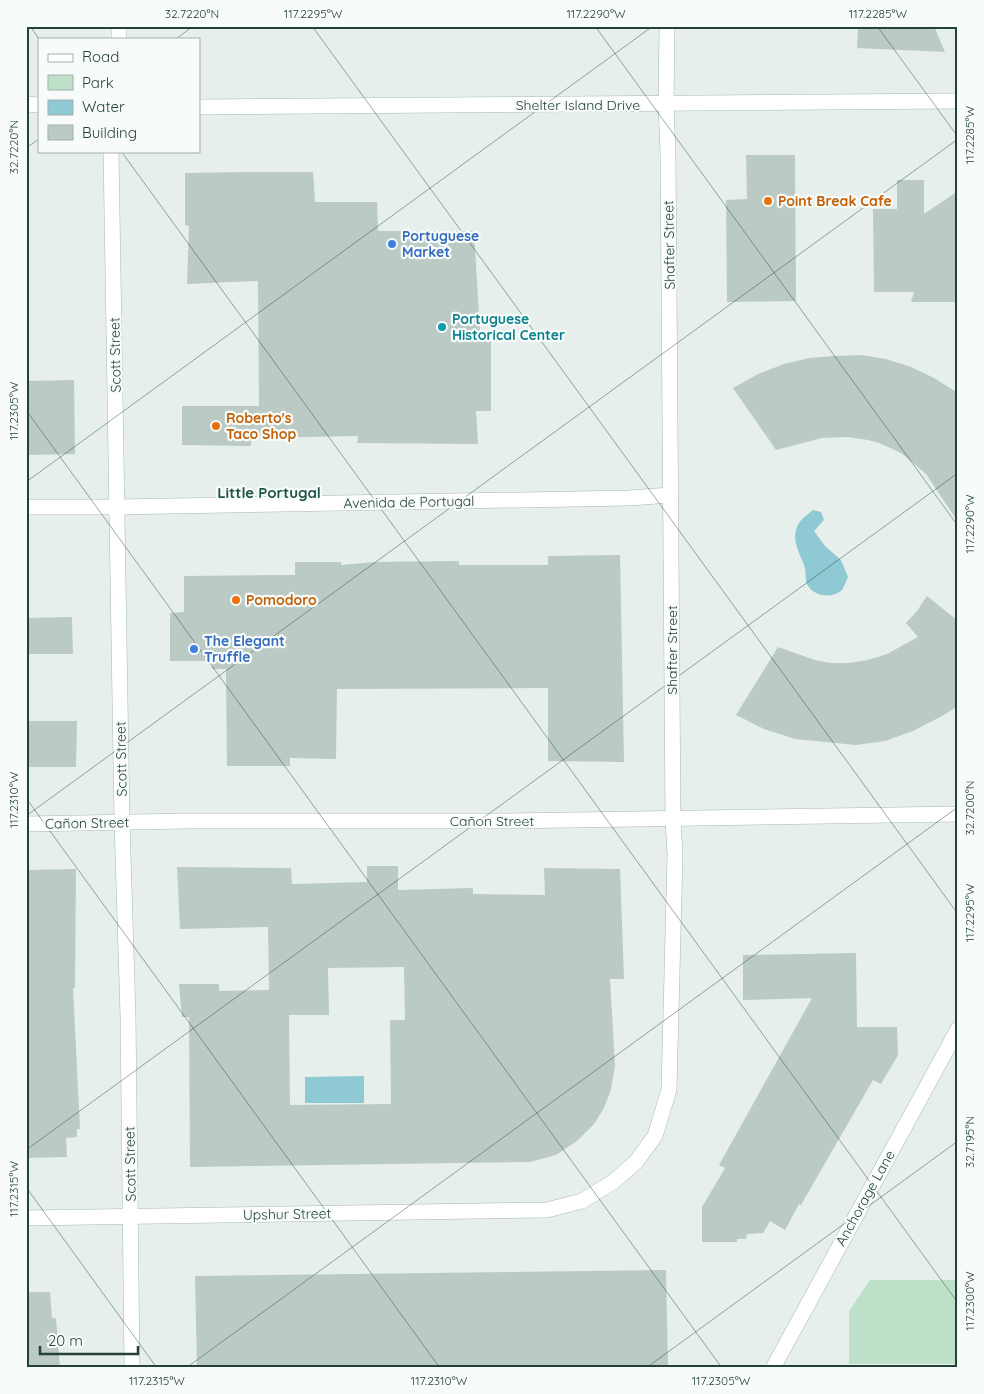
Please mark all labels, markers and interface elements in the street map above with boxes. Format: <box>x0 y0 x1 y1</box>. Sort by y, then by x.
text: 32.7220°N <box>165 6 219 21</box>
text: 117.2295°W <box>284 6 343 21</box>
text: 117.2290°W <box>566 6 626 21</box>
text: 117.2285°W <box>849 6 908 21</box>
legend <box>38 38 200 152</box>
text: Road <box>82 47 119 66</box>
text: Park <box>82 73 114 92</box>
street label: Shelter Island Drive <box>516 96 640 114</box>
text: Water <box>82 97 125 116</box>
text: 117.2285°W <box>962 105 977 164</box>
text: 32.7220°N <box>6 120 21 174</box>
text: Building <box>82 123 137 142</box>
place label: Point Break Cafe <box>778 192 892 210</box>
marker: Point Break Cafe <box>762 195 774 207</box>
street label: Shafter Street <box>659 200 679 290</box>
place label: Portuguese Market <box>402 227 479 261</box>
marker: Portuguese Market <box>386 238 398 250</box>
place label: Portuguese Historical Center <box>452 310 565 344</box>
street label: Scott Street <box>105 317 125 393</box>
marker: Portuguese Historical Center <box>436 321 448 333</box>
text: 117.2305°W <box>6 381 21 440</box>
place label: Roberto's Taco Shop <box>226 409 296 443</box>
marker: Roberto's Taco Shop <box>210 420 222 432</box>
district label: Little Portugal <box>217 483 321 502</box>
street label: Avenida de Portugal <box>343 492 475 512</box>
text: 117.2290°W <box>962 494 977 554</box>
place label: Pomodoro <box>246 591 317 609</box>
marker: Pomodoro <box>230 594 242 606</box>
street label: Shafter Street <box>663 605 681 695</box>
place label: The Elegant Truffle <box>204 632 285 666</box>
marker: The Elegant Truffle <box>188 643 200 655</box>
street label: Scott Street <box>111 721 131 797</box>
text: 117.2310°W <box>6 771 21 828</box>
text: 32.7200°N <box>962 781 977 835</box>
street label: Cañon Street <box>450 812 534 830</box>
street label: Cañon Street <box>45 813 130 833</box>
text: 117.2295°W <box>962 883 977 942</box>
text: 32.7195°N <box>962 1116 977 1168</box>
street label: Scott Street <box>120 1126 140 1202</box>
street label: Anchorage Lane <box>831 1147 899 1249</box>
text: 117.2315°W <box>6 1161 21 1217</box>
street label: Upshur Street <box>243 1204 332 1224</box>
text: 117.2300°W <box>962 1271 977 1331</box>
scale bar <box>40 1324 138 1356</box>
text: 20 m <box>48 1331 83 1350</box>
text: 117.2315°W <box>129 1373 185 1388</box>
text: 117.2310°W <box>411 1373 468 1388</box>
text: 117.2305°W <box>692 1373 751 1388</box>

